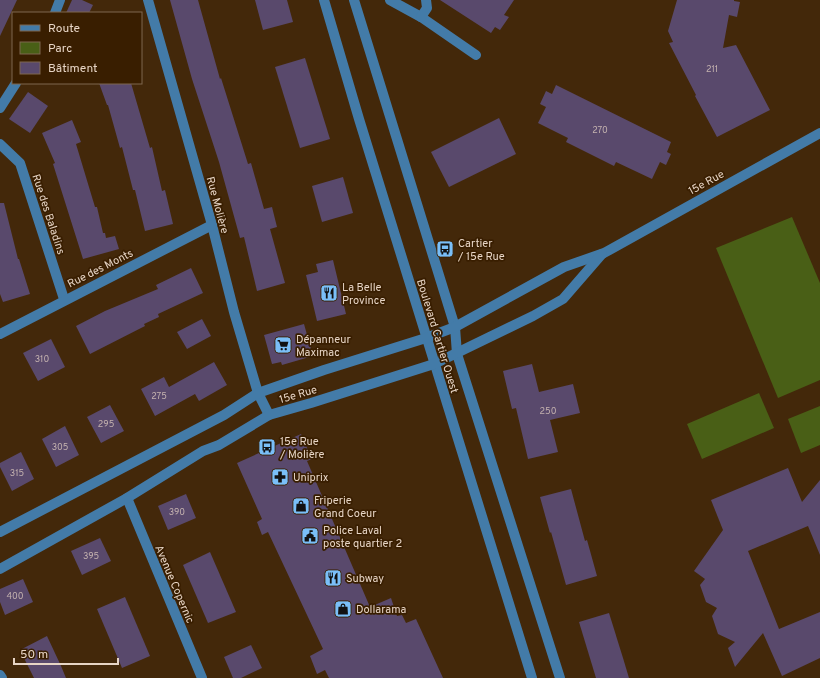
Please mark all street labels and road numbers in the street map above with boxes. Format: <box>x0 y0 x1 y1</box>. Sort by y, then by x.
street label: 15e Rue <box>686 167 727 198</box>
street label: Rue des Baladins <box>28 172 68 256</box>
street label: Rue Molière <box>203 175 231 235</box>
street label: Rue des Monts <box>65 246 136 291</box>
street label: Boulevard Cartier Ouest <box>413 278 461 395</box>
street label: 15e Rue <box>278 383 319 407</box>
street label: Avenue Copernic <box>151 543 197 626</box>

